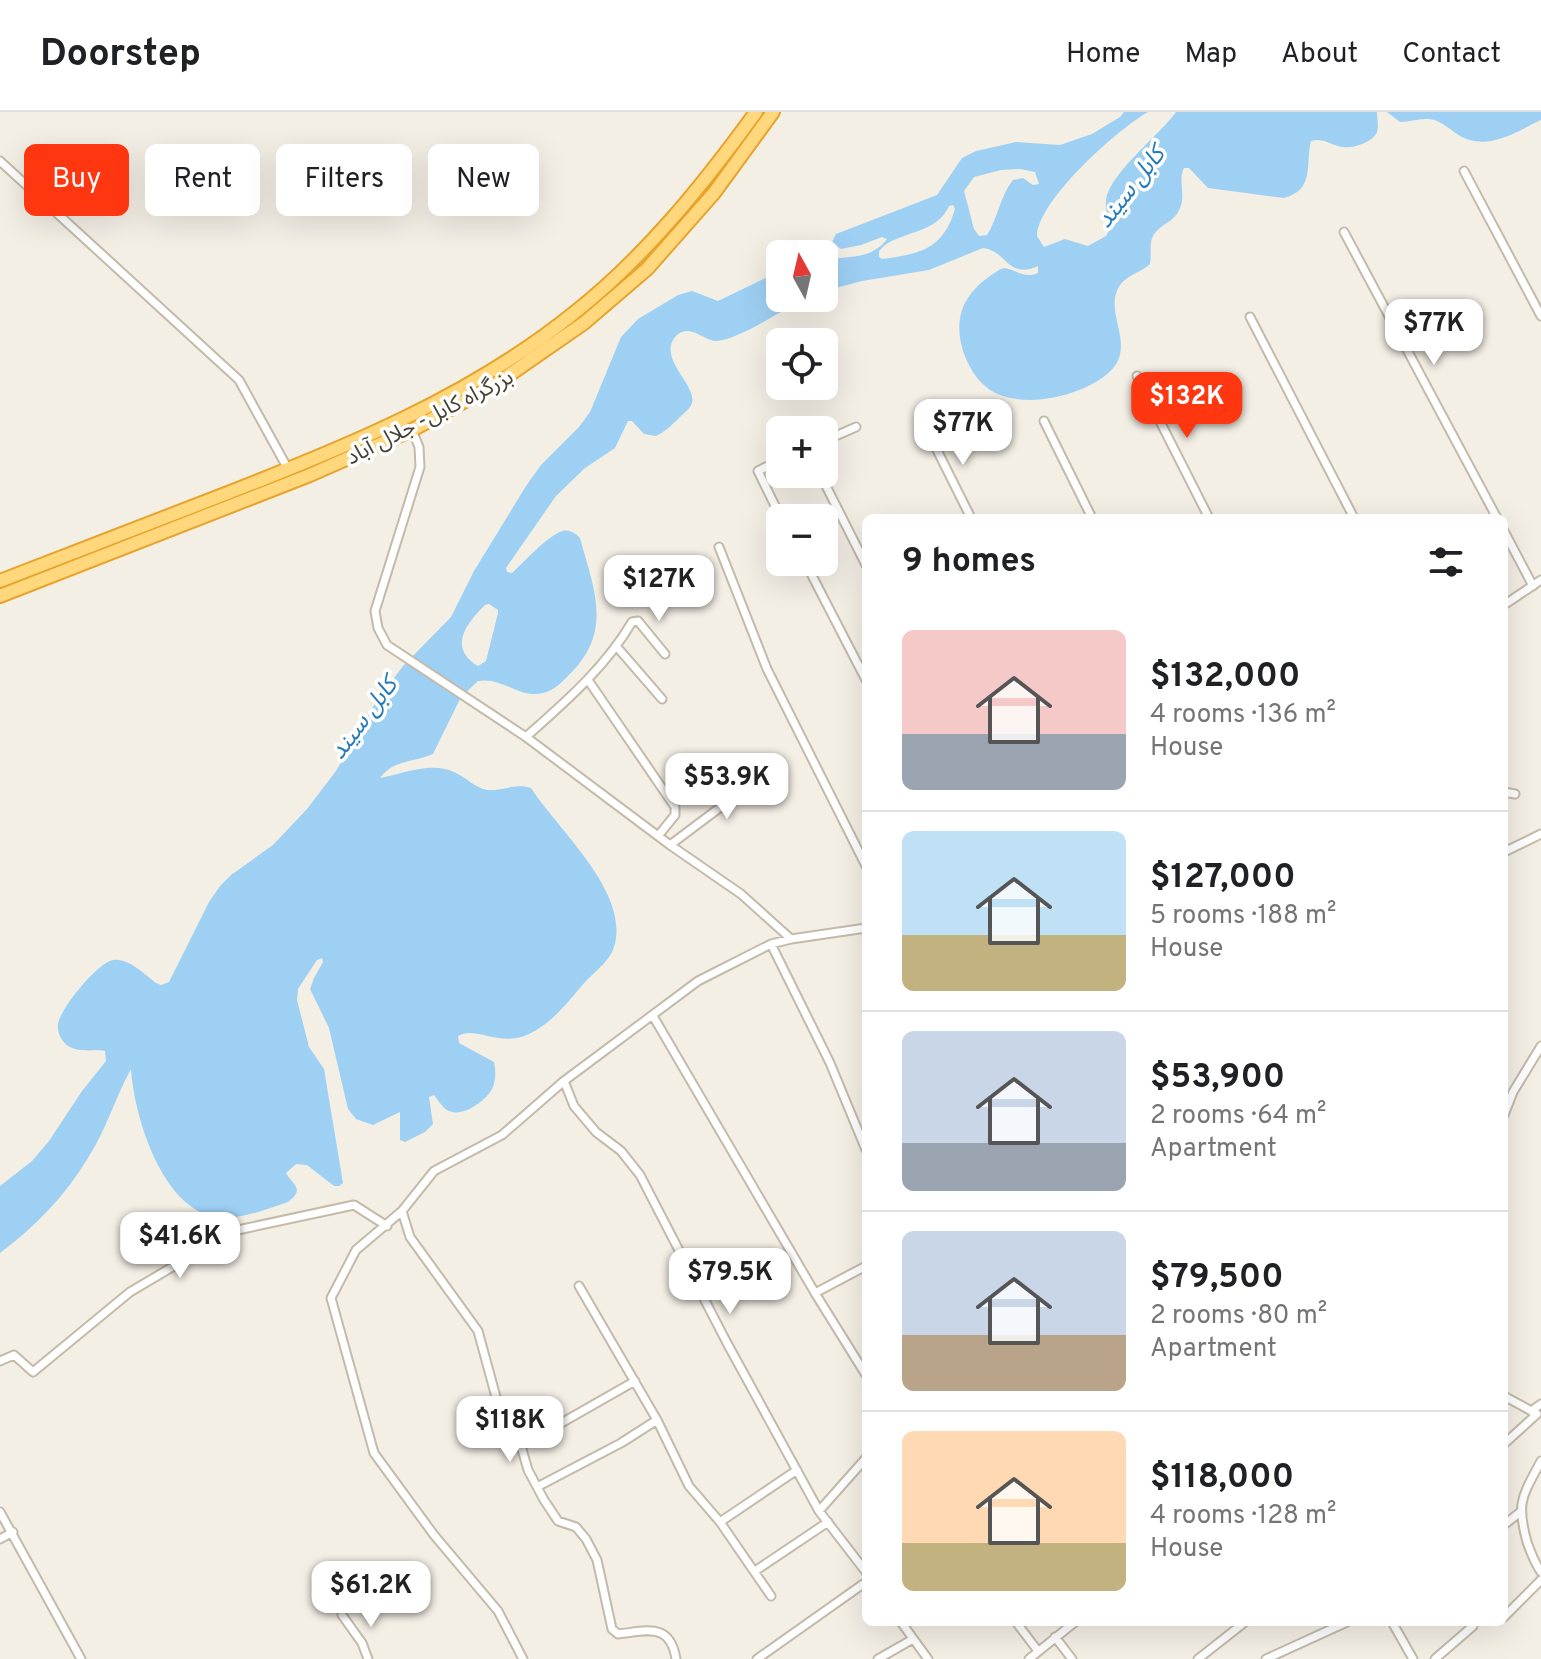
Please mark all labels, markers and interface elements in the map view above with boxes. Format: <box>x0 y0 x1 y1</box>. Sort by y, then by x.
text: Doorstep <box>40 31 201 80</box>
text: Home <box>1066 37 1140 73</box>
text: Map <box>1184 37 1237 73</box>
text: About <box>1281 37 1358 73</box>
text: Contact <box>1402 37 1501 73</box>
water label: کابل سيند <box>1090 138 1175 235</box>
chip: Buy <box>24 144 129 216</box>
chip: Rent <box>145 144 260 216</box>
chip: Filters <box>276 144 412 216</box>
chip: New <box>428 144 539 216</box>
north arrow <box>766 240 838 312</box>
map controls <box>766 240 838 576</box>
pin: $77K <box>1387 299 1481 367</box>
text: $77K <box>1403 308 1465 341</box>
button: locate <box>766 328 838 400</box>
street label: بزرگراه کابل- جلال آباد <box>342 364 518 472</box>
pin: $132K <box>1131 372 1243 440</box>
text: $132K <box>1149 381 1225 414</box>
pin: $77K <box>916 399 1010 467</box>
text: $77K <box>932 408 994 441</box>
button: + <box>766 416 838 488</box>
button: − <box>766 504 838 576</box>
icon: filters <box>1424 540 1468 584</box>
text: 9 homes <box>902 541 1036 584</box>
pin: $127K <box>603 555 715 623</box>
text: $127K <box>622 564 696 597</box>
text: $132,000 <box>1150 656 1300 699</box>
icon: home <box>966 662 1062 758</box>
water label: کابل سيند <box>324 669 408 766</box>
text: 4 rooms · 136 m² <box>1150 699 1336 732</box>
text: House <box>1150 732 1223 765</box>
pin: $53.9K <box>662 753 792 821</box>
text: $53.9K <box>683 762 771 795</box>
text: $127,000 <box>1150 857 1296 900</box>
icon: home <box>966 863 1062 959</box>
text: 5 rooms · 188 m² <box>1150 900 1336 933</box>
text: House <box>1150 933 1223 966</box>
text: $53,900 <box>1150 1057 1285 1100</box>
icon: home <box>966 1063 1062 1159</box>
text: 2 rooms · 64 m² <box>1150 1100 1326 1133</box>
text: Apartment <box>1150 1133 1277 1166</box>
pin: $41.6K <box>115 1212 245 1280</box>
text: $41.6K <box>138 1221 222 1254</box>
pin: $79.5K <box>665 1248 795 1316</box>
text: $79.5K <box>687 1257 773 1290</box>
text: $79,500 <box>1150 1257 1284 1300</box>
icon: home <box>966 1263 1062 1359</box>
text: 2 rooms · 80 m² <box>1150 1300 1327 1333</box>
text: Apartment <box>1150 1333 1277 1366</box>
pin: $118K <box>454 1396 566 1464</box>
text: $118K <box>474 1405 546 1438</box>
text: $118,000 <box>1150 1457 1294 1500</box>
icon: home <box>966 1463 1062 1559</box>
text: 4 rooms · 128 m² <box>1150 1500 1337 1533</box>
text: House <box>1150 1533 1223 1566</box>
pin: $61.2K <box>306 1561 436 1629</box>
text: $61.2K <box>330 1570 412 1603</box>

